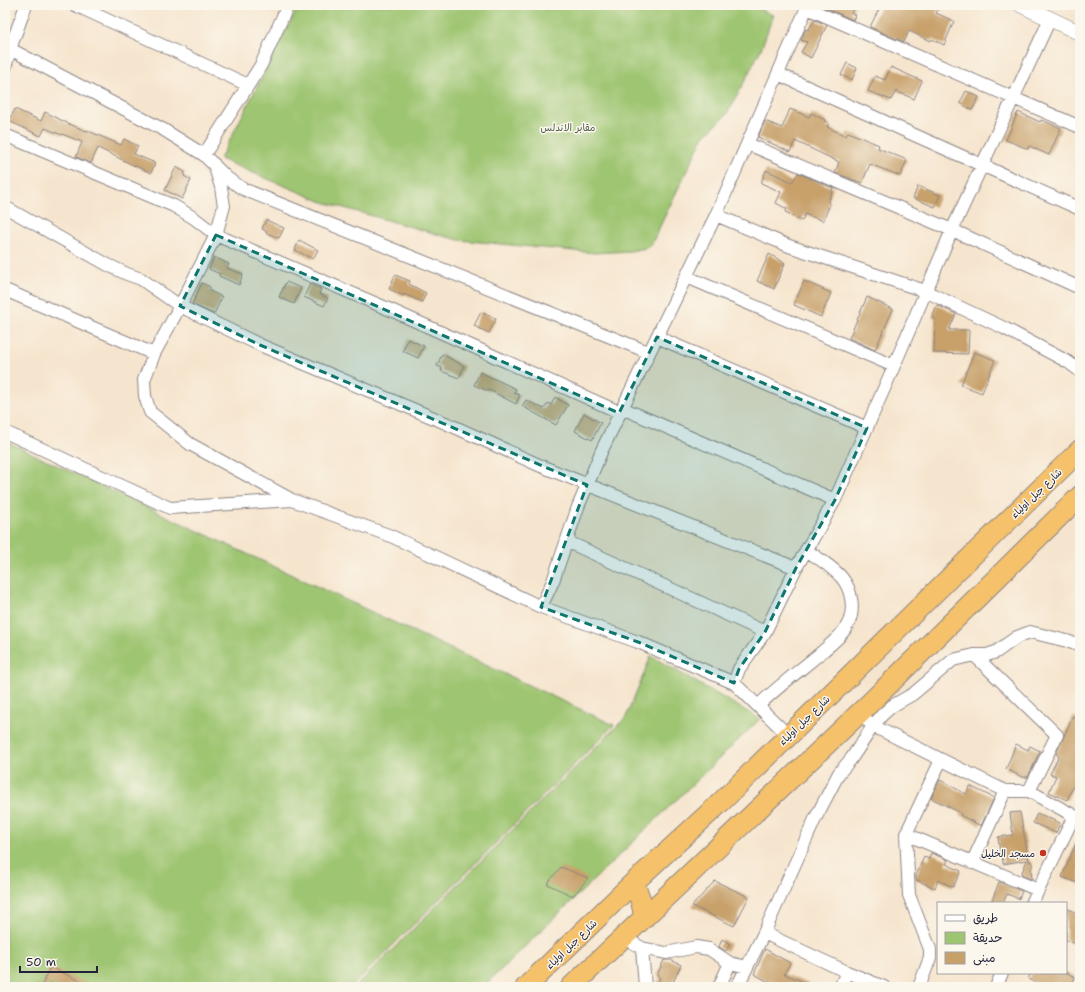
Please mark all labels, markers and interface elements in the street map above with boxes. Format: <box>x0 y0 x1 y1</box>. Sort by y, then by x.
park label: مقابر الاندلس <box>541 121 596 134</box>
street label: شارع جبل اولياء <box>1008 465 1066 522</box>
street label: شارع جبل اولياء <box>776 692 834 749</box>
place label: مسجد الخليل <box>981 847 1035 860</box>
marker: مسجد الخليل <box>1038 848 1048 858</box>
legend <box>937 902 1067 974</box>
text: طريق <box>973 910 998 926</box>
street label: شارع جبل اولياء <box>543 916 601 973</box>
text: حديقة <box>973 930 1002 946</box>
scale bar <box>20 948 97 974</box>
text: مبنى <box>973 950 996 966</box>
text: 50 m <box>26 954 56 970</box>

